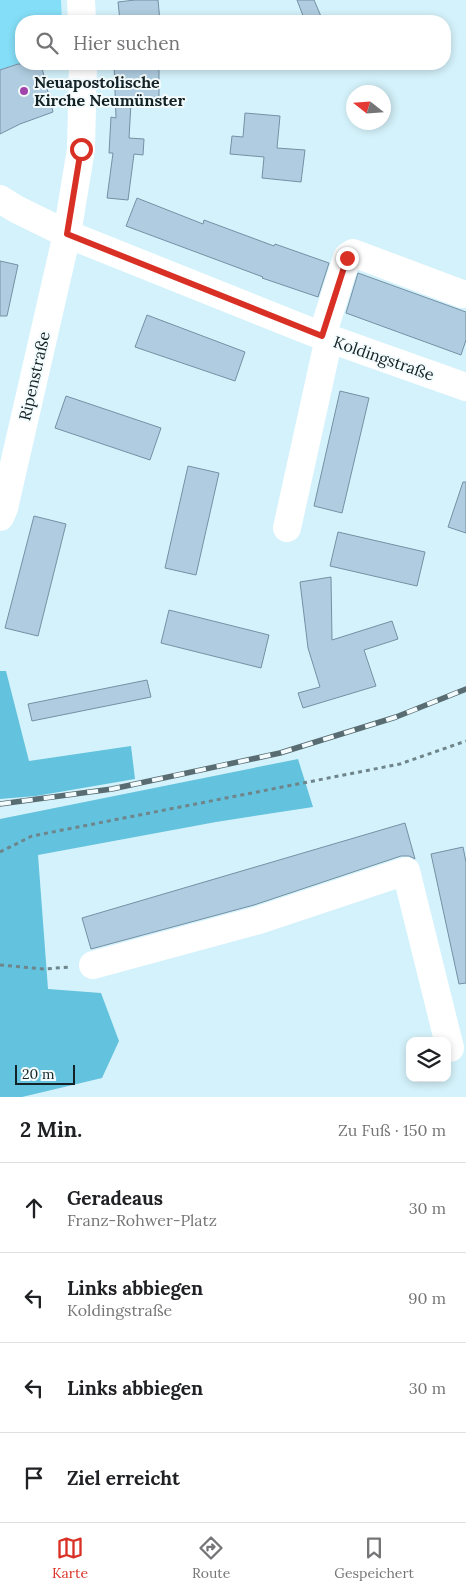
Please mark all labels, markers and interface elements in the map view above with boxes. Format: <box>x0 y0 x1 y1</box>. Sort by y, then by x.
search box <box>15 15 451 70</box>
icon: search <box>33 29 61 57</box>
text: Hier suchen <box>73 31 180 55</box>
place label: Neuapostolische Kirche Neumünster <box>34 72 185 110</box>
marker: Neuapostolische Kirche Neumünster <box>18 85 30 97</box>
north arrow <box>346 85 391 130</box>
route start <box>70 138 93 161</box>
route end <box>336 247 359 270</box>
street label: Ripenstraße <box>14 329 54 422</box>
street label: Koldingstraße <box>331 331 437 385</box>
map controls <box>406 1037 451 1082</box>
button: layers <box>406 1037 451 1082</box>
scale bar <box>15 1062 75 1085</box>
text: 20 m <box>22 1065 54 1083</box>
text: 2 Min. <box>20 1116 82 1143</box>
text: Zu Fuß · 150 m <box>338 1120 446 1140</box>
text: Geradeaus <box>67 1186 163 1210</box>
icon: ahead <box>20 1194 48 1222</box>
text: 30 m <box>409 1198 446 1218</box>
text: Franz-Rohwer-Platz <box>67 1210 217 1230</box>
text: Links abbiegen <box>67 1276 203 1300</box>
icon: left <box>20 1284 48 1312</box>
text: 90 m <box>408 1288 446 1308</box>
text: Koldingstraße <box>67 1300 172 1320</box>
icon: left <box>20 1374 48 1402</box>
text: Links abbiegen <box>67 1376 203 1400</box>
text: 30 m <box>409 1378 446 1398</box>
icon: arrive <box>20 1464 48 1492</box>
text: Ziel erreicht <box>67 1466 180 1490</box>
tab: Karte <box>52 1534 88 1582</box>
tab: Route <box>192 1534 230 1582</box>
tab: Gespeichert <box>334 1534 414 1582</box>

